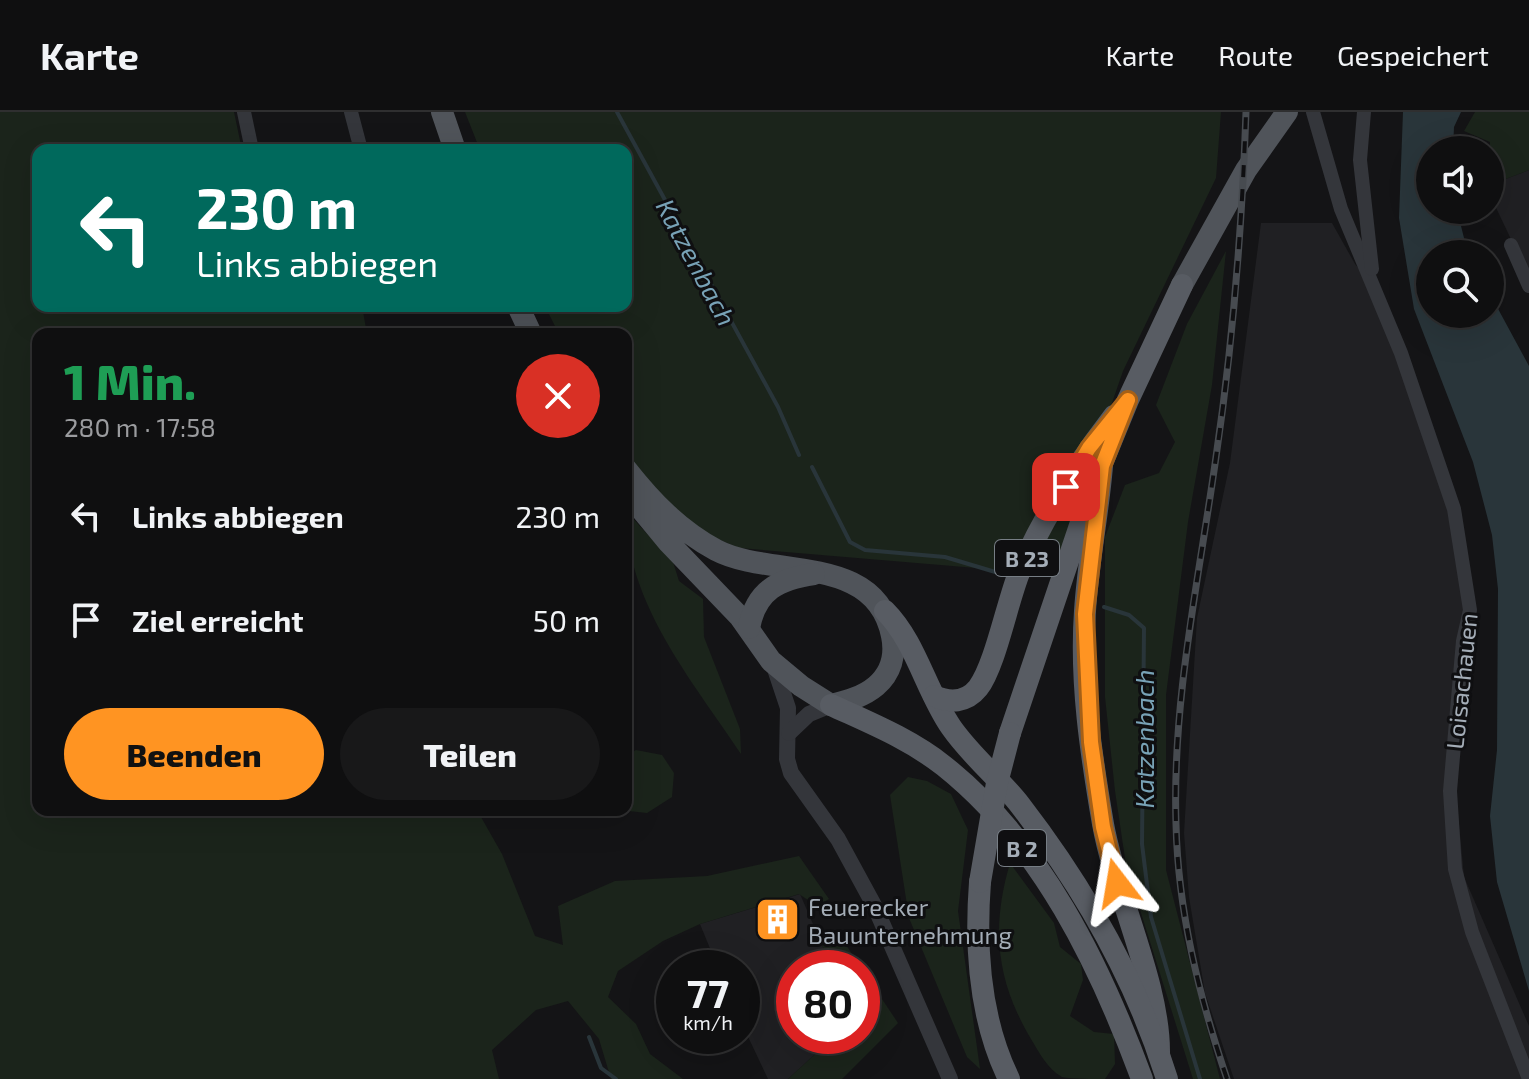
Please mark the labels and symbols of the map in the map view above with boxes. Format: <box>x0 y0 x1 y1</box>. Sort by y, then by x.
water label: Katzenbach <box>651 193 743 331</box>
pin <box>1032 453 1100 521</box>
road number: B 23 <box>995 540 1059 576</box>
street label: Loisachauen <box>1439 612 1483 750</box>
water label: Katzenbach <box>1128 669 1159 809</box>
road number: B 2 <box>998 830 1046 866</box>
position arrow <box>1075 841 1159 925</box>
place label: Feuerecker Bauunternehmung <box>808 892 1012 949</box>
building icon: Feuerecker Bauunternehmung <box>753 896 801 944</box>
speed limit sign: 80 <box>776 950 880 1054</box>

